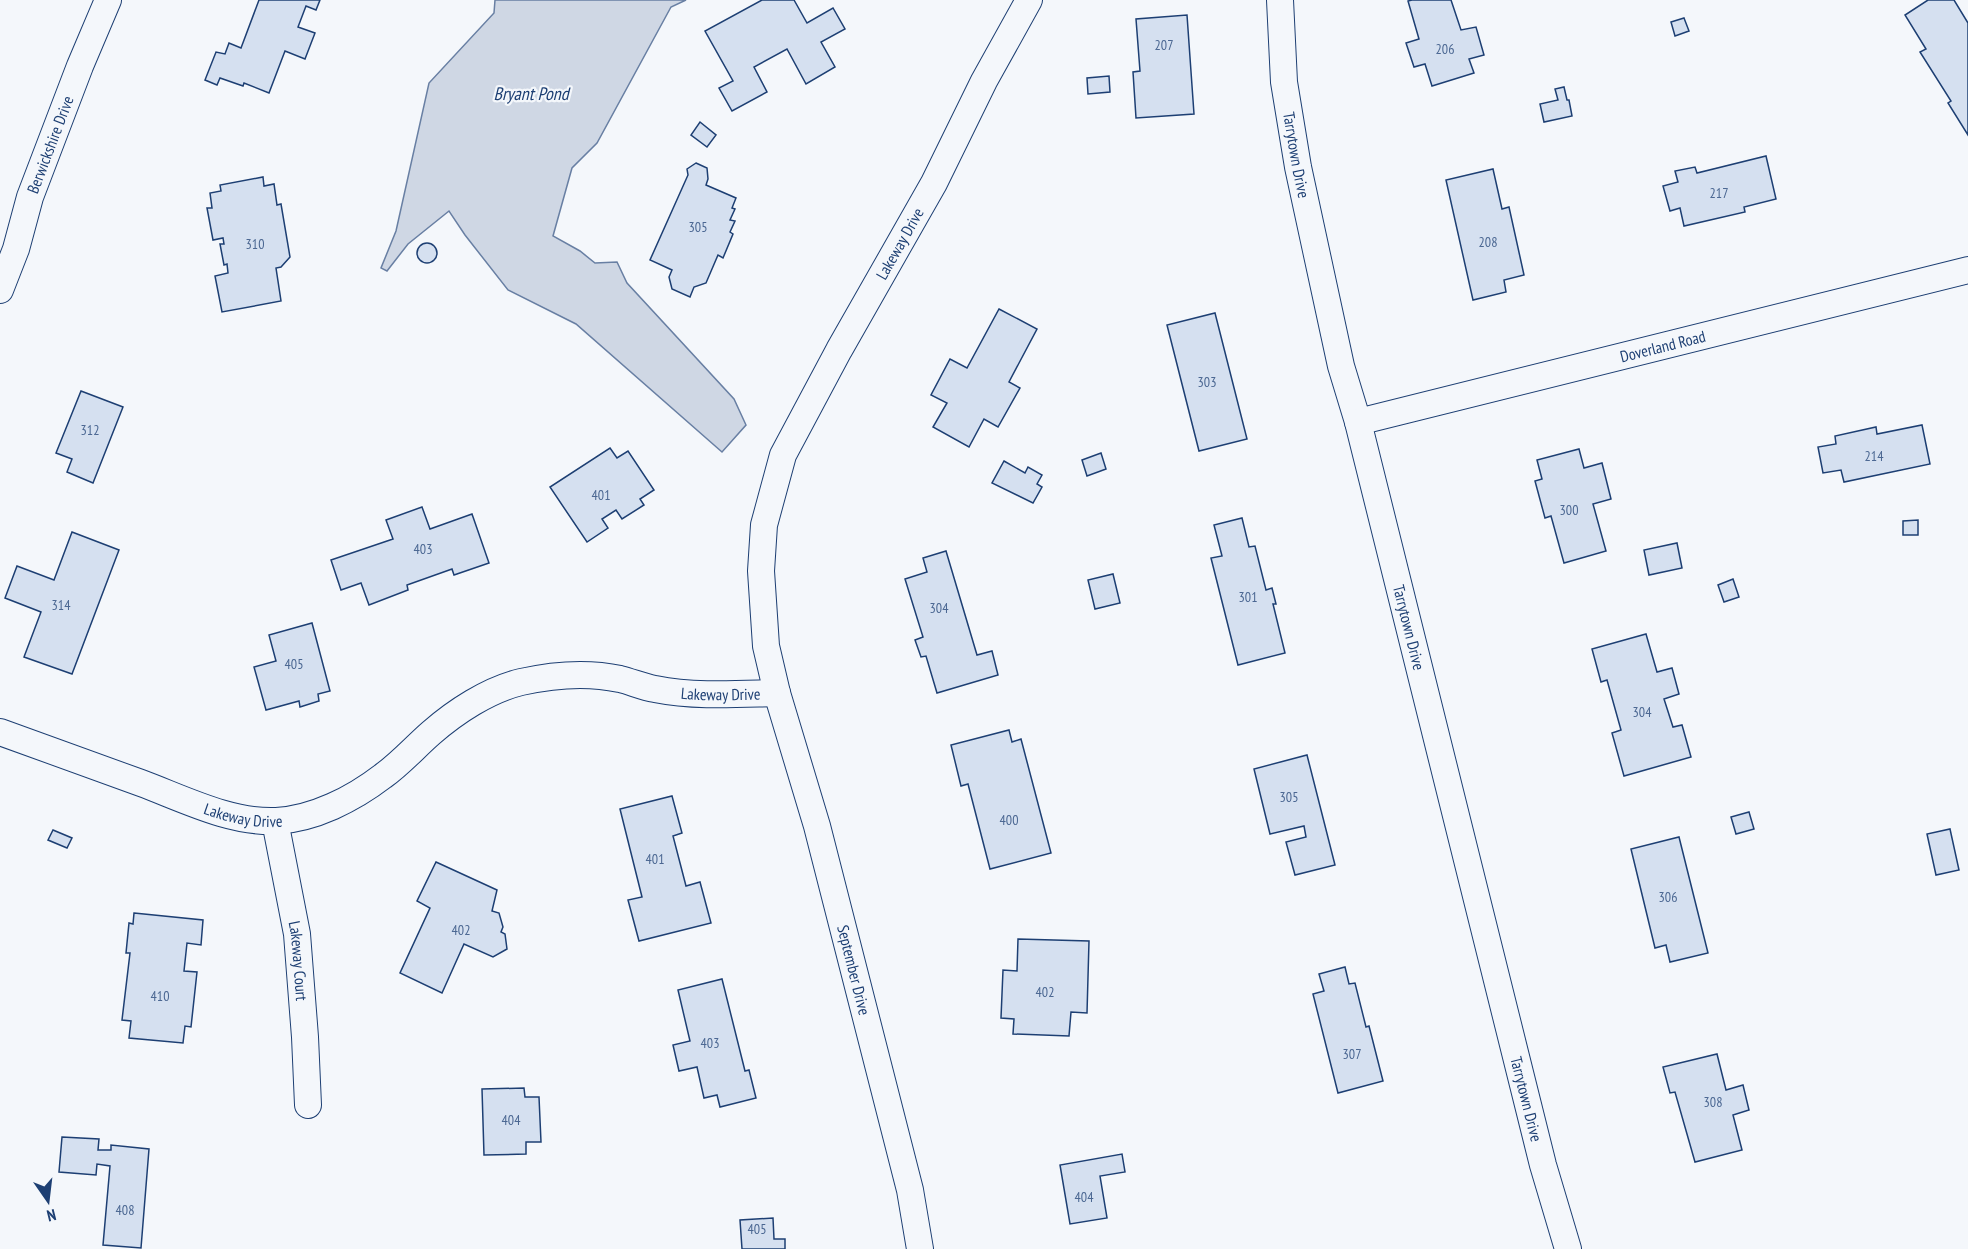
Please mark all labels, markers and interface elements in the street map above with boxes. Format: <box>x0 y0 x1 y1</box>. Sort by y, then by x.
house number: 207 <box>1155 36 1173 54</box>
house number: 206 <box>1436 40 1454 58</box>
water label: Bryant Pond <box>493 82 571 105</box>
street label: Berwickshire Drive <box>22 93 78 196</box>
street label: Tarrytown Drive <box>1279 110 1314 200</box>
house number: 217 <box>1710 184 1728 202</box>
street label: Lakeway Drive <box>871 204 928 283</box>
house number: 305 <box>689 218 707 236</box>
house number: 208 <box>1479 233 1497 251</box>
house number: 310 <box>246 235 264 253</box>
street label: Doverland Road <box>1618 326 1707 366</box>
house number: 303 <box>1198 373 1216 391</box>
house number: 312 <box>81 421 99 439</box>
house number: 214 <box>1865 447 1884 465</box>
house number: 401 <box>592 486 610 504</box>
house number: 300 <box>1560 501 1578 519</box>
house number: 403 <box>414 540 432 558</box>
street label: Tarrytown Drive <box>1389 583 1429 672</box>
house number: 301 <box>1239 588 1257 606</box>
house number: 314 <box>52 596 71 614</box>
house number: 304 <box>930 599 949 617</box>
house number: 405 <box>285 655 303 673</box>
street label: Lakeway Drive <box>680 683 761 704</box>
house number: 304 <box>1633 703 1652 721</box>
house number: 305 <box>1280 788 1298 806</box>
street label: Lakeway Drive <box>202 798 283 831</box>
house number: 400 <box>1000 811 1018 829</box>
house number: 401 <box>646 850 664 868</box>
house number: 306 <box>1659 888 1677 906</box>
street label: Lakeway Court <box>285 919 312 1002</box>
house number: 402 <box>452 921 470 939</box>
street label: September Drive <box>833 923 875 1017</box>
house number: 402 <box>1036 983 1054 1001</box>
house number: 410 <box>151 987 169 1005</box>
house number: 403 <box>701 1034 719 1052</box>
house number: 307 <box>1343 1045 1361 1063</box>
street label: Tarrytown Drive <box>1506 1054 1547 1144</box>
house number: 308 <box>1704 1093 1722 1111</box>
house number: 404 <box>502 1111 521 1129</box>
north arrow <box>18 1171 78 1231</box>
house number: 404 <box>1075 1188 1094 1206</box>
house number: 408 <box>116 1201 134 1219</box>
text: N <box>45 1205 58 1226</box>
house number: 405 <box>748 1220 766 1238</box>

